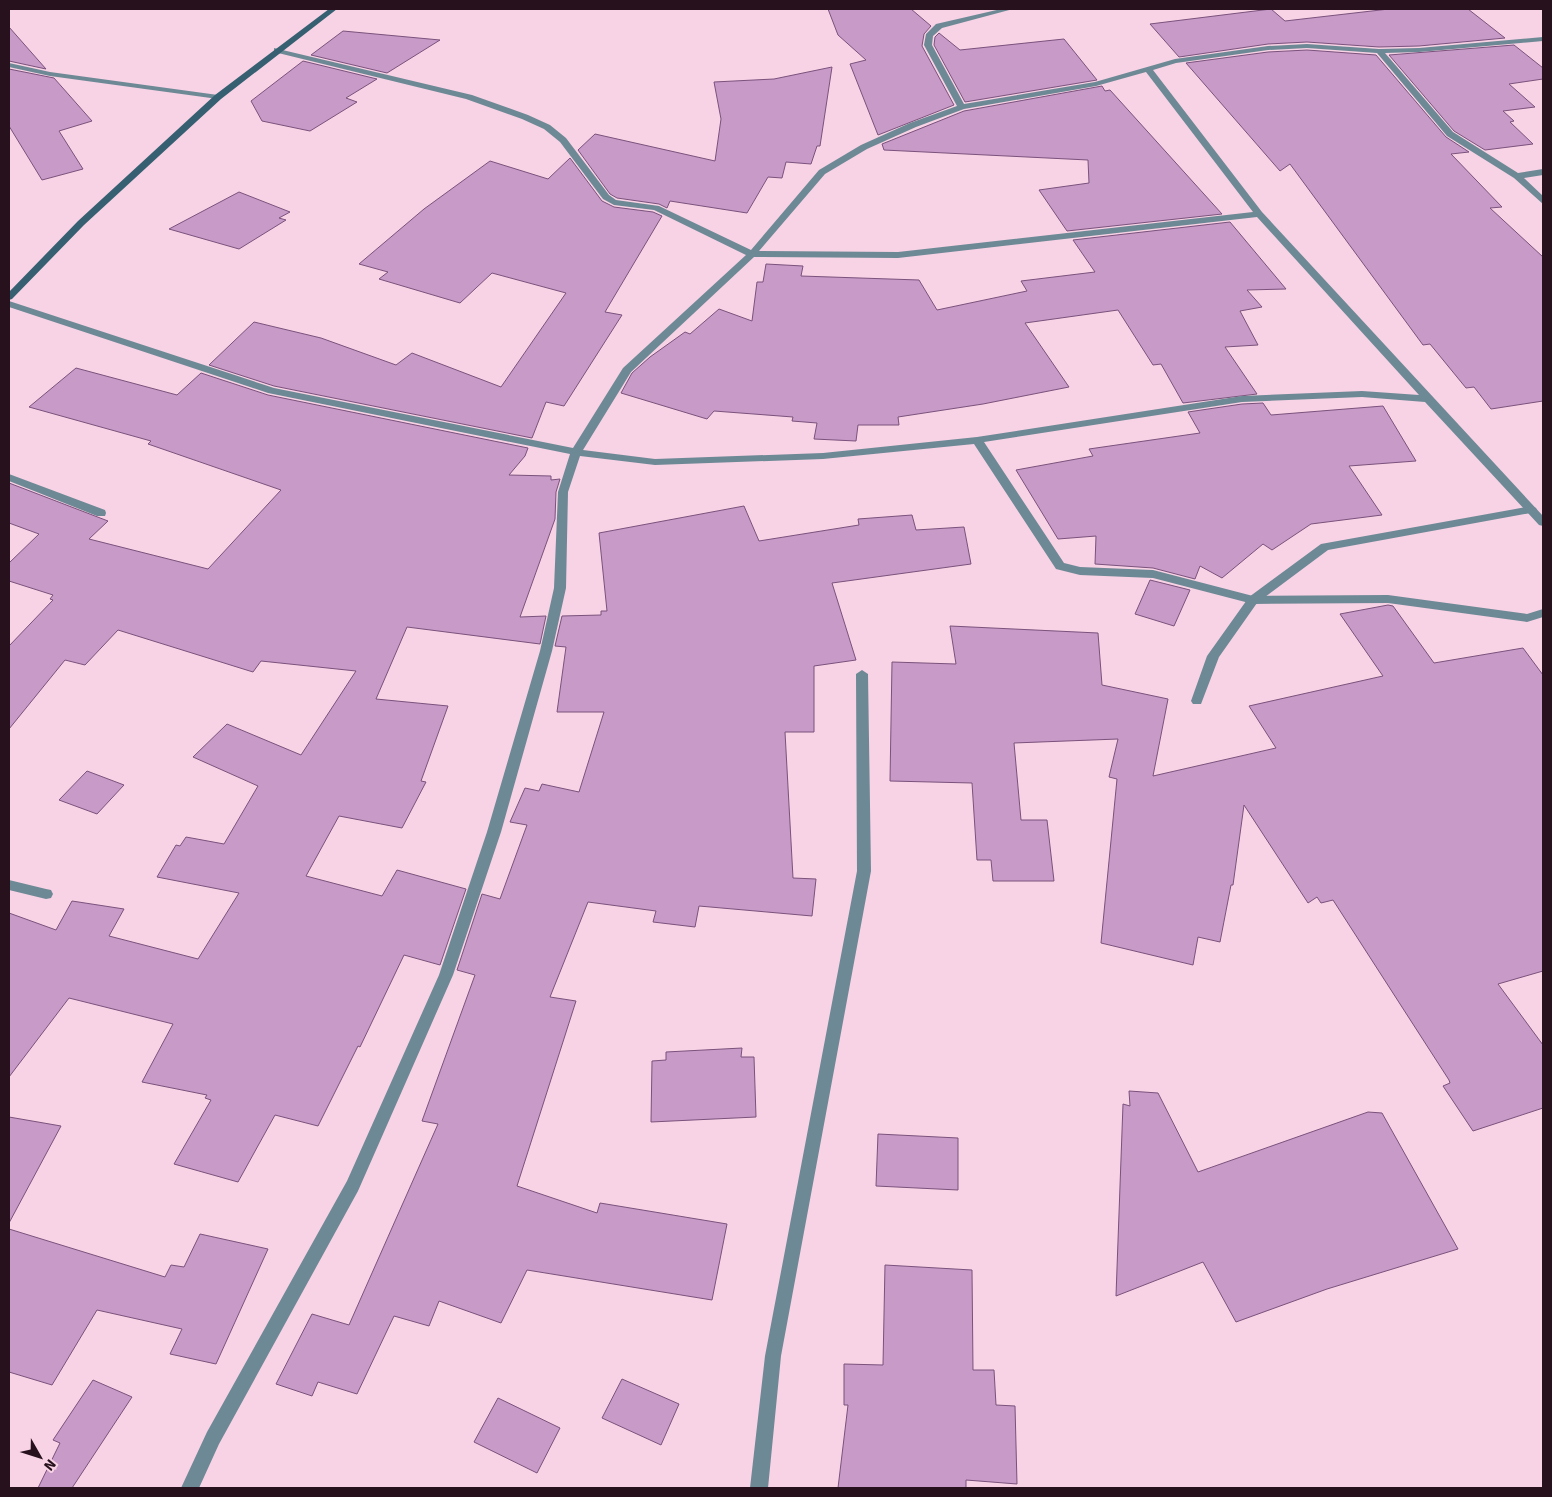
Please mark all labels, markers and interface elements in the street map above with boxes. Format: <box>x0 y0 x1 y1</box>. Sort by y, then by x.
north arrow <box>15 1432 65 1482</box>
text: N <box>40 1456 59 1474</box>

